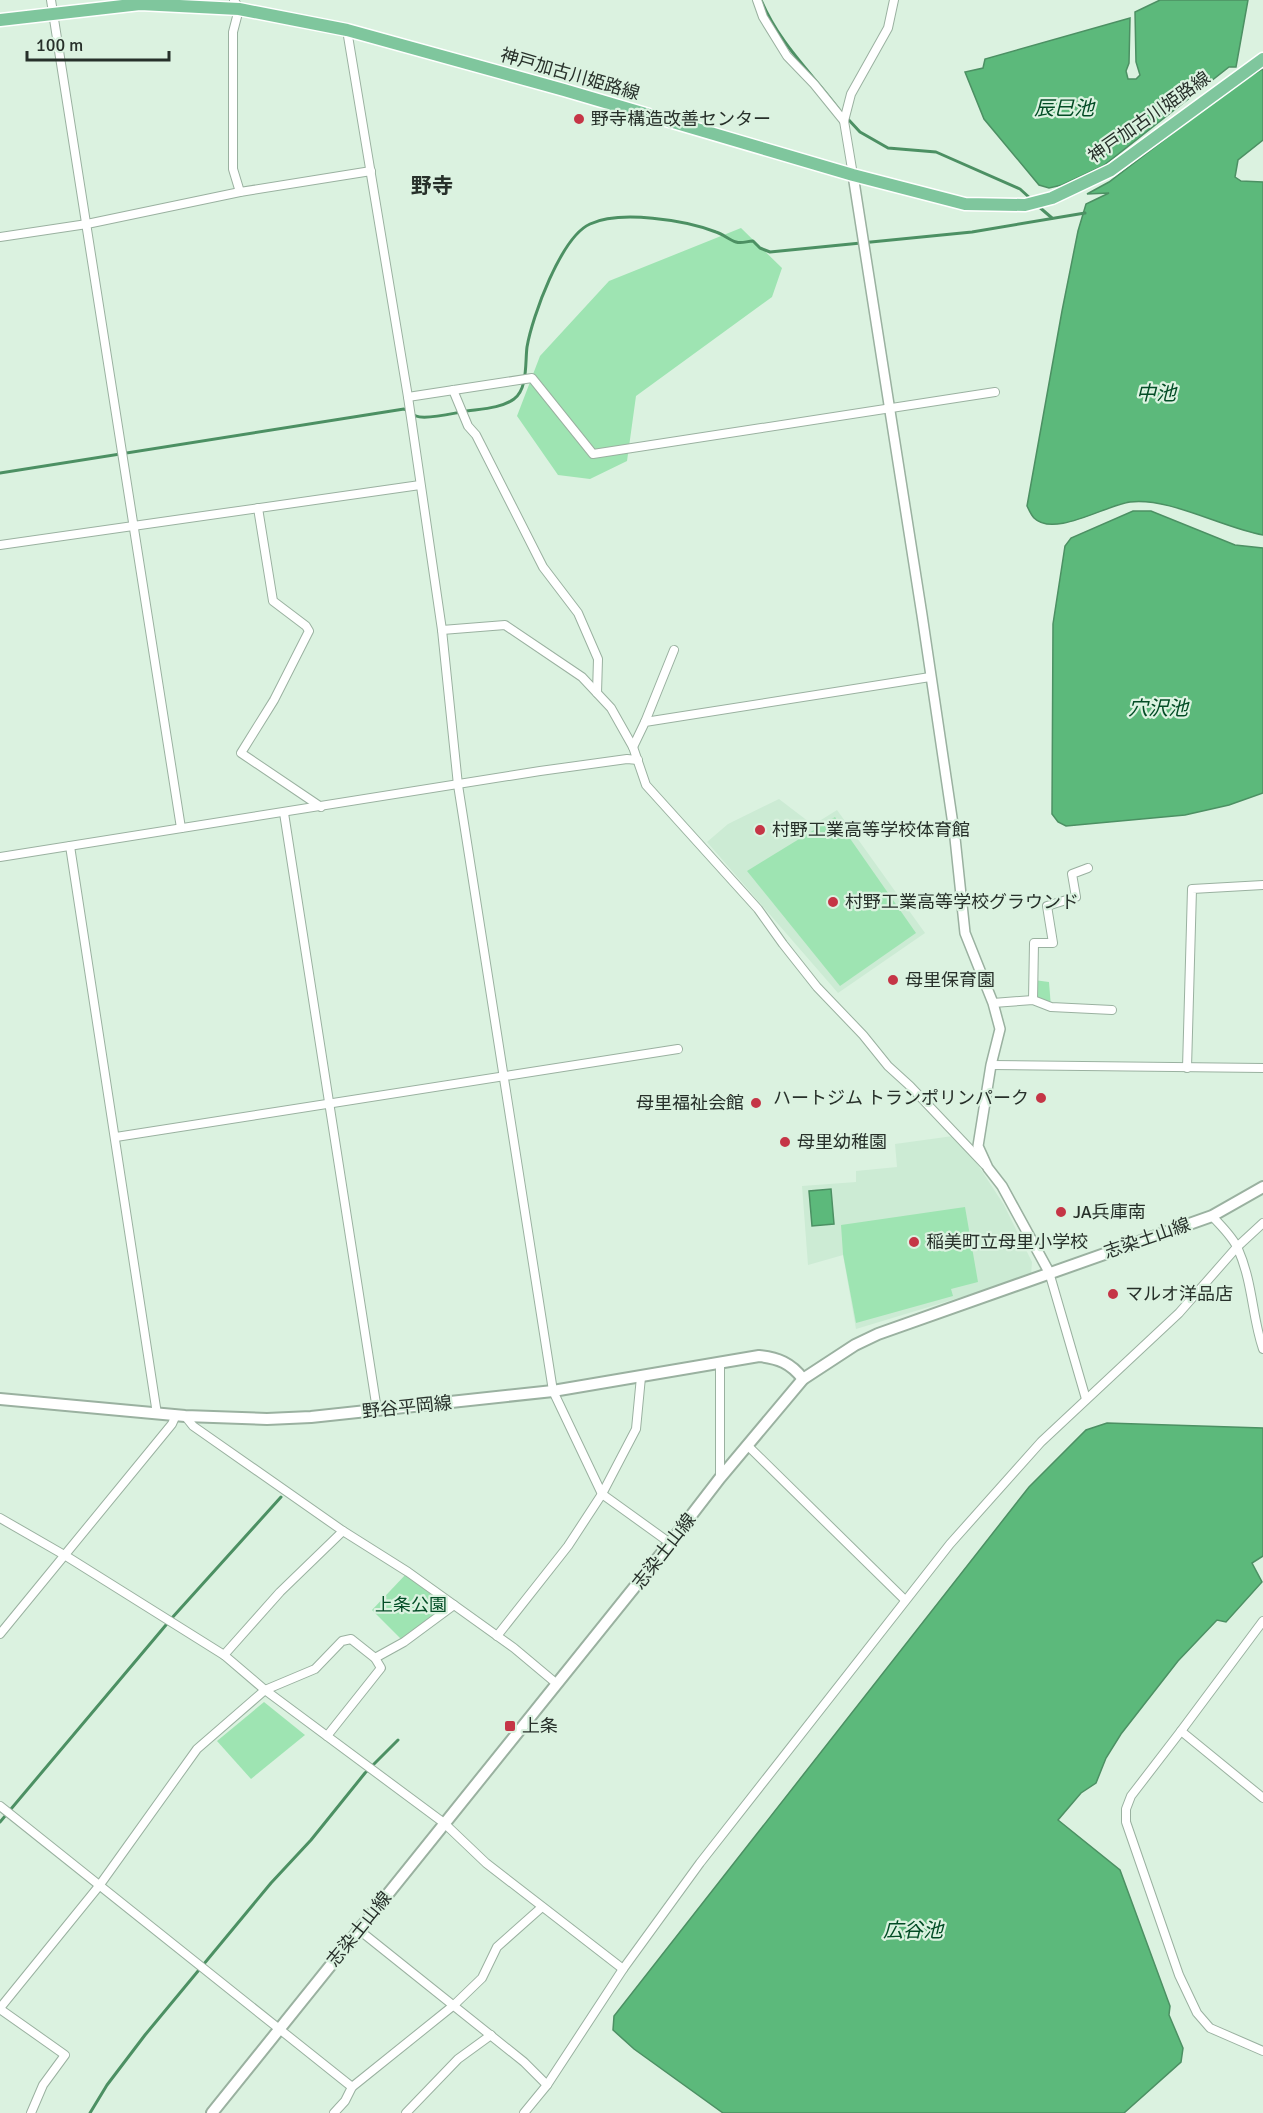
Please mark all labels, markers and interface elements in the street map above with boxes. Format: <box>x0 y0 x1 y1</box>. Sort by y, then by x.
scale bar <box>27 24 170 62</box>
text: 100 m <box>36 34 83 56</box>
street label: 神戸加古川姫路線 <box>498 44 642 104</box>
street label: 神戸加古川姫路線 <box>1084 67 1214 167</box>
water label: 辰巳池 <box>1034 96 1096 121</box>
place label: 野寺構造改善センター <box>591 108 771 130</box>
marker: 野寺構造改善センター <box>572 112 586 126</box>
district label: 野寺 <box>411 173 453 199</box>
water label: 中池 <box>1136 381 1178 406</box>
water label: 穴沢池 <box>1128 696 1190 721</box>
place label: 村野工業高等学校体育館 <box>772 819 970 841</box>
marker: 村野工業高等学校体育館 <box>753 823 767 837</box>
place label: 村野工業高等学校グラウンド <box>845 891 1079 913</box>
marker: 村野工業高等学校グラウンド <box>826 895 840 909</box>
place label: 母里保育園 <box>905 969 995 991</box>
marker: 母里保育園 <box>886 973 900 987</box>
place label: ハートジム トランポリンパーク <box>773 1087 1029 1109</box>
marker: ハートジム トランポリンパーク <box>1034 1091 1048 1105</box>
place label: 母里福祉会館 <box>636 1092 744 1114</box>
marker: 母里福祉会館 <box>749 1096 763 1110</box>
place label: 母里幼稚園 <box>797 1131 887 1153</box>
marker: 母里幼稚園 <box>778 1135 792 1149</box>
place label: JA兵庫南 <box>1073 1201 1146 1223</box>
marker: JA兵庫南 <box>1054 1205 1068 1219</box>
street label: 志染土山線 <box>1101 1213 1193 1263</box>
place label: 稲美町立母里小学校 <box>926 1231 1088 1253</box>
marker: 稲美町立母里小学校 <box>907 1235 921 1249</box>
place label: マルオ洋品店 <box>1125 1283 1233 1305</box>
marker: マルオ洋品店 <box>1106 1287 1120 1301</box>
street label: 野谷平岡線 <box>361 1391 453 1423</box>
street label: 志染土山線 <box>628 1509 700 1593</box>
park label: 上条公園 <box>375 1594 447 1616</box>
place label: 上条 <box>522 1715 558 1737</box>
marker: 上条 <box>503 1719 517 1733</box>
street label: 志染土山線 <box>322 1887 396 1971</box>
water label: 広谷池 <box>883 1918 945 1943</box>

